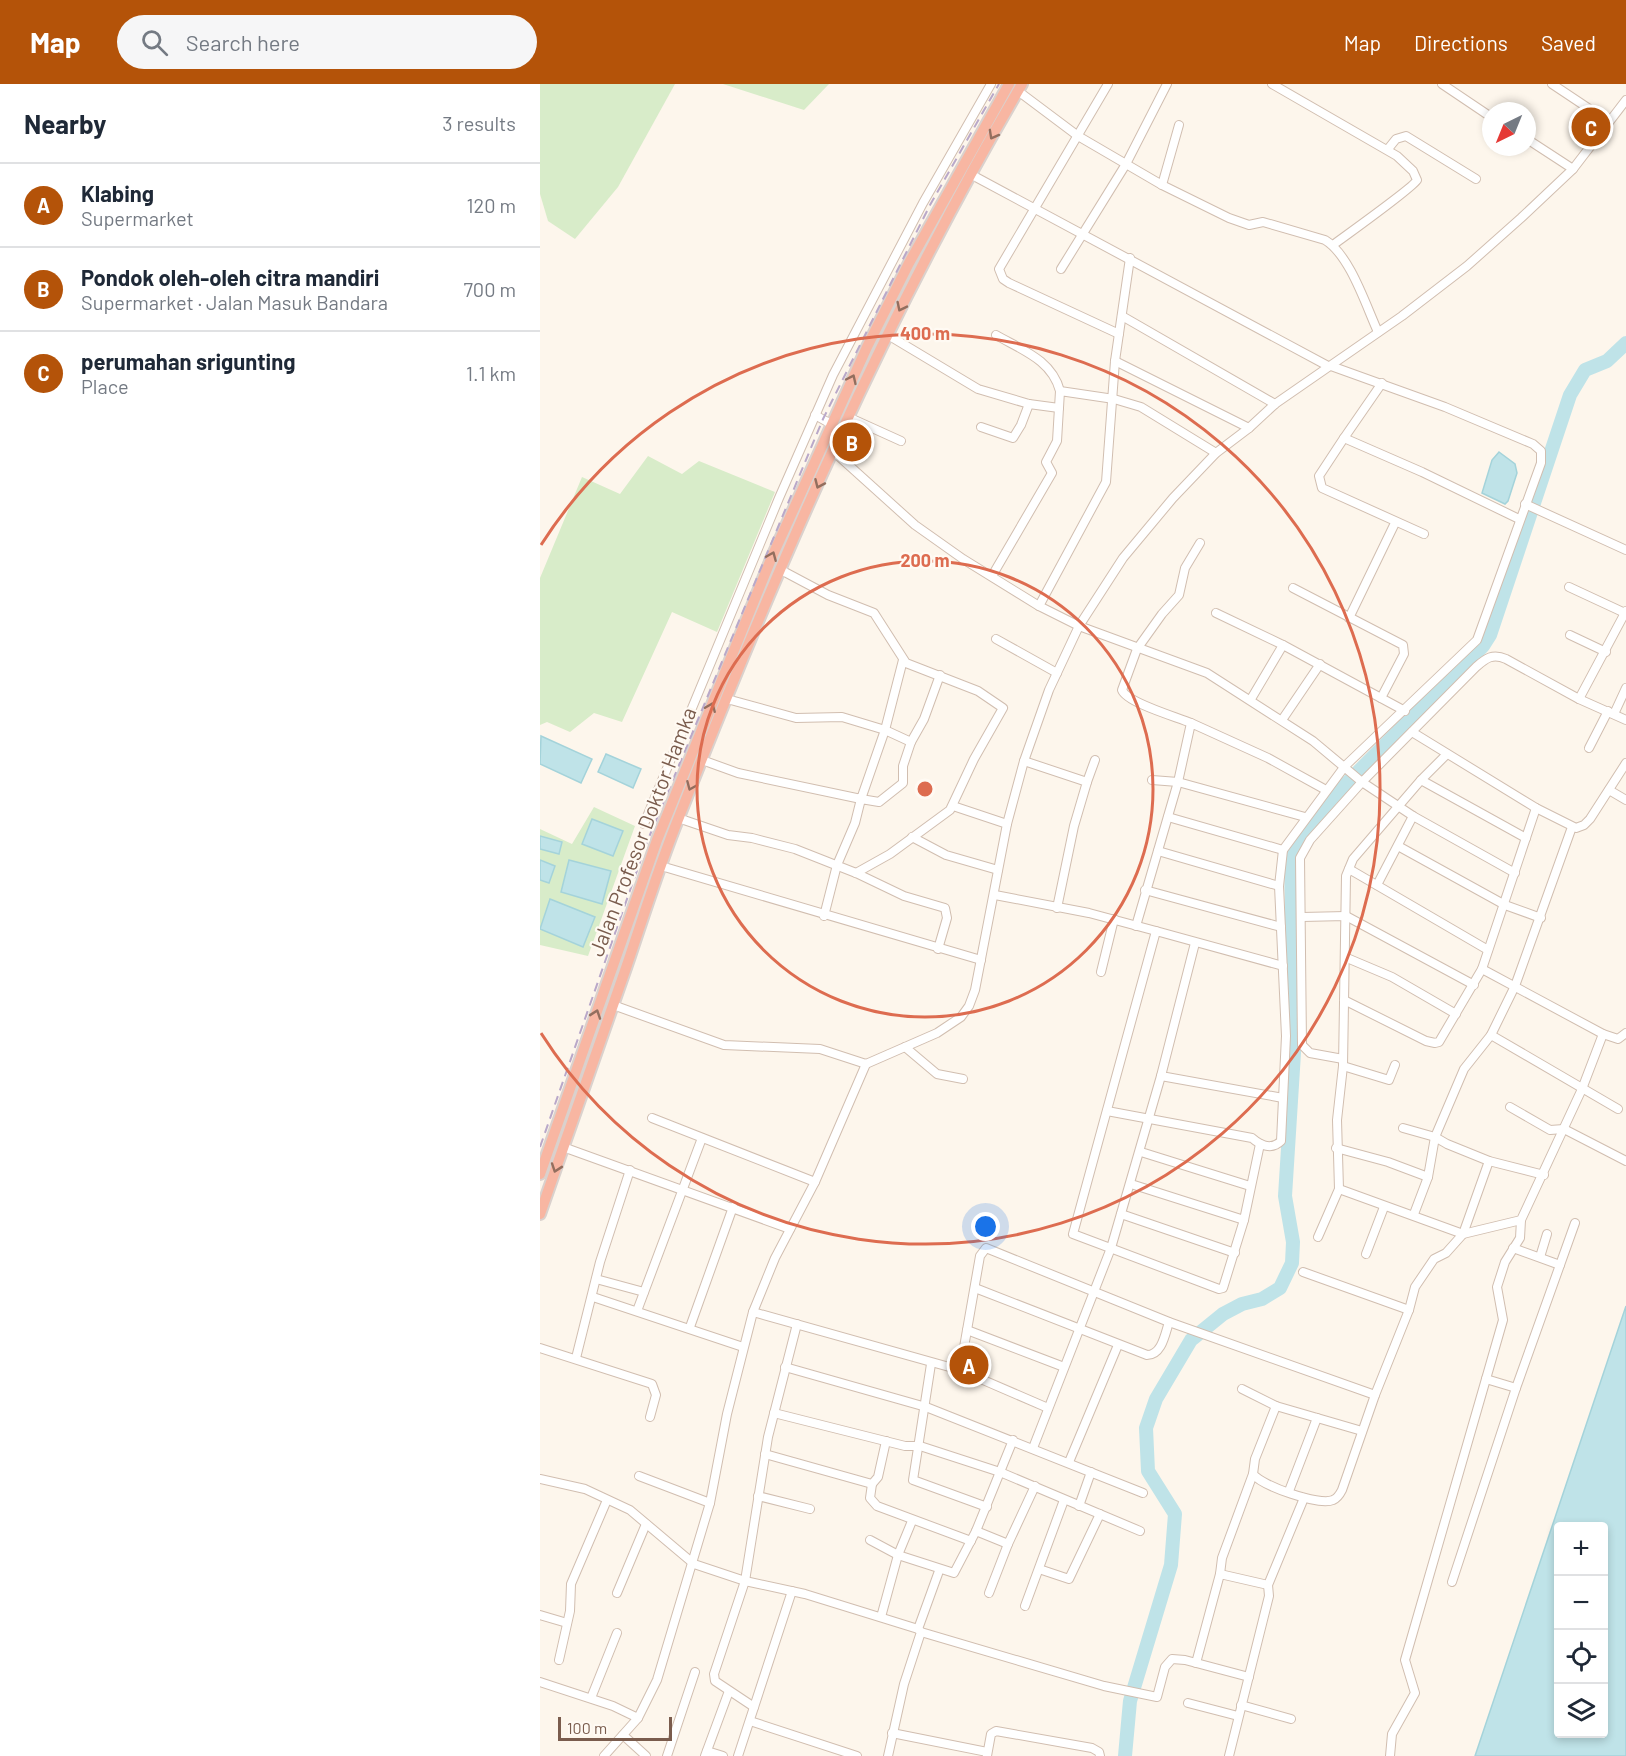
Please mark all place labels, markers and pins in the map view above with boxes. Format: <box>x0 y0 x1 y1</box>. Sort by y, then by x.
pin: C <box>1572 104 1610 150</box>
pin: B <box>832 420 872 464</box>
centre of rings <box>915 779 935 799</box>
pin: A <box>950 1342 988 1388</box>

